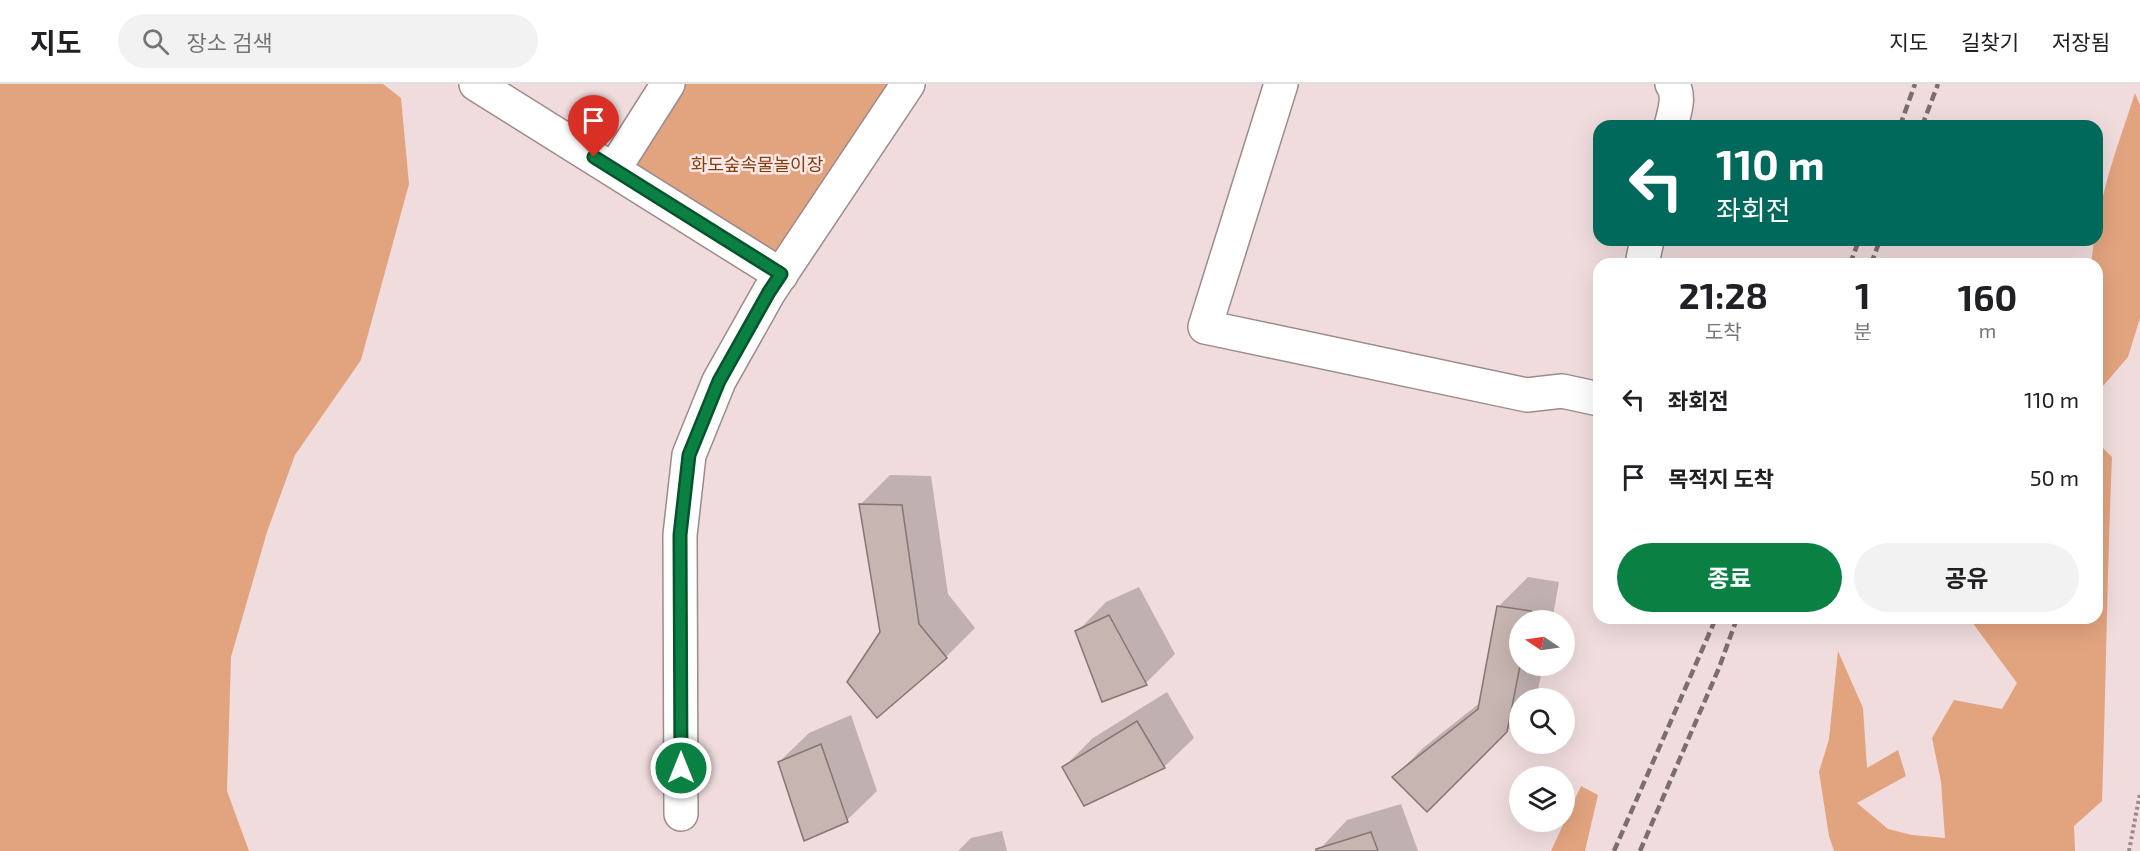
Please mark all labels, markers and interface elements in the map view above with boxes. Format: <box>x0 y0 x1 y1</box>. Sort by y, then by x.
search box <box>118 14 538 68</box>
text: 지도 <box>30 25 82 59</box>
icon: search <box>139 25 172 58</box>
text: 장소 검색 <box>187 29 272 55</box>
text: 지도 <box>1889 29 1928 54</box>
text: 길찾기 <box>1961 29 2019 54</box>
text: 저장됨 <box>2052 29 2110 54</box>
pin <box>568 95 619 157</box>
icon: arrive <box>577 104 610 137</box>
text: 110 m <box>1716 138 1825 188</box>
icon: left <box>1617 144 1695 222</box>
park label: 화도숲속물놀이장 <box>691 153 823 175</box>
text: 좌회전 <box>1716 193 1791 225</box>
text: 21:28 <box>1679 273 1768 316</box>
text: 1 <box>1855 273 1871 316</box>
text: 160 <box>1958 275 2017 318</box>
text: m <box>1979 318 1996 342</box>
text: 도착 <box>1705 319 1742 343</box>
text: 분 <box>1854 319 1872 343</box>
icon: left <box>1617 383 1650 416</box>
text: 110 m <box>2024 386 2079 412</box>
text: 좌회전 <box>1668 387 1729 413</box>
icon: arrive <box>1617 461 1650 494</box>
text: 50 m <box>2030 464 2079 490</box>
text: 목적지 도착 <box>1668 465 1774 491</box>
button: 종료 <box>1617 543 1842 612</box>
button: 공유 <box>1854 543 2079 612</box>
north arrow <box>1509 610 1575 676</box>
map controls <box>1509 610 1575 832</box>
button: search <box>1509 688 1575 754</box>
position arrow <box>649 736 713 800</box>
button: layers <box>1509 766 1575 832</box>

